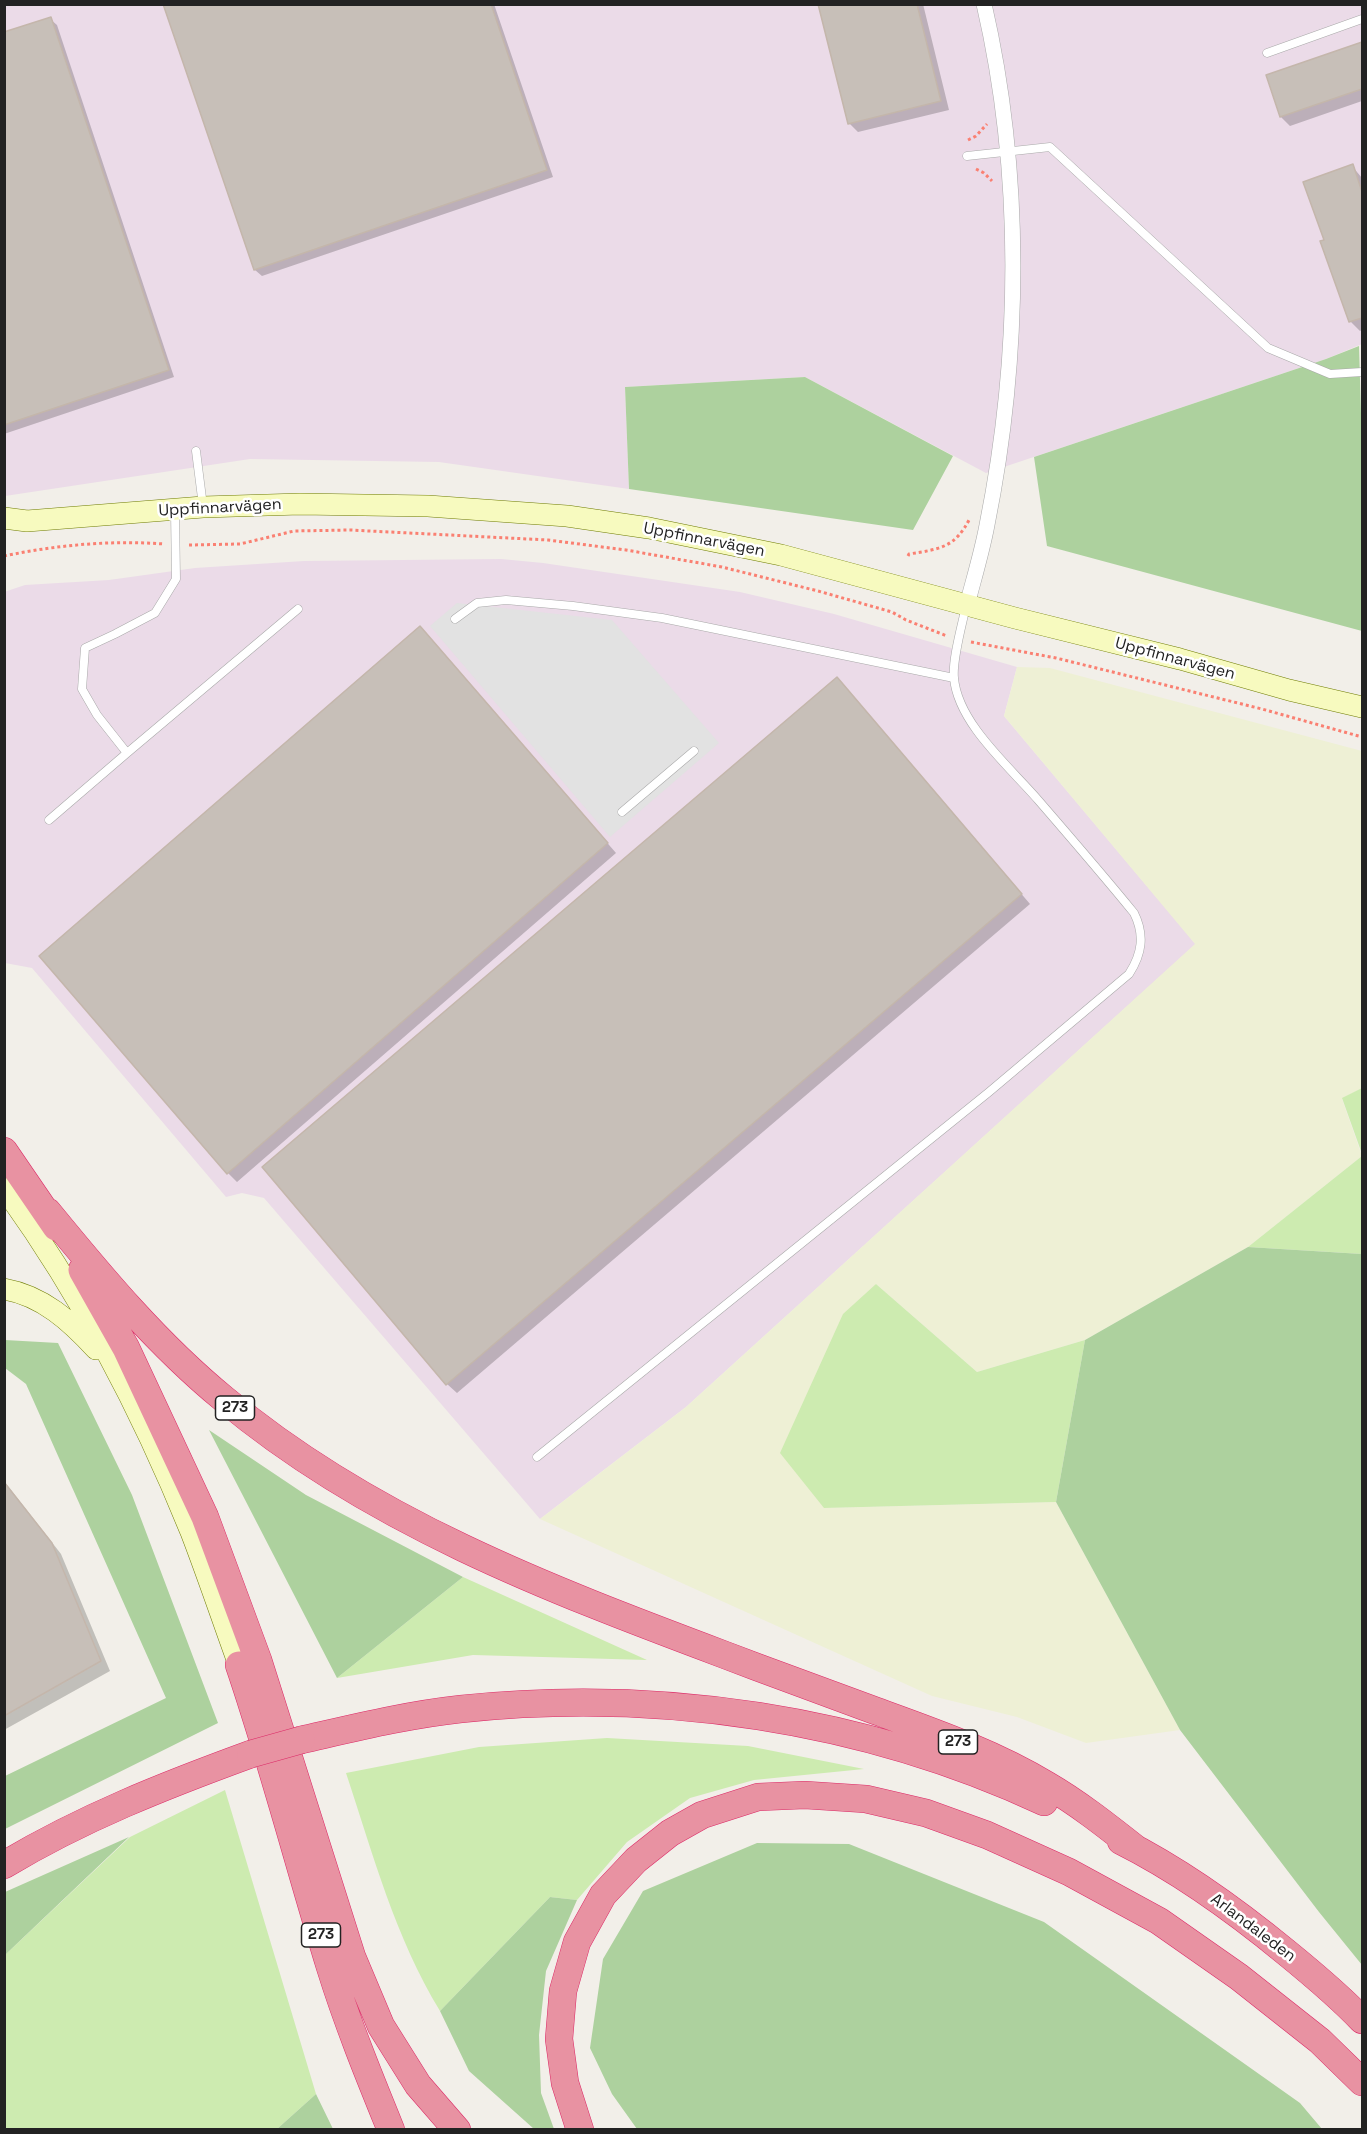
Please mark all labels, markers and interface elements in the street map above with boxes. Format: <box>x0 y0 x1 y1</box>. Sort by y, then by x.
street label: Uppfinnarvägen <box>158 495 282 521</box>
street label: Uppfinnarvägen <box>642 519 766 561</box>
street label: Uppfinnarvägen <box>1113 634 1237 684</box>
road number: 273 <box>216 1396 254 1420</box>
road number: 273 <box>938 1730 978 1754</box>
street label: Arlandaleden <box>1207 1890 1299 1966</box>
road number: 273 <box>302 1923 340 1947</box>

